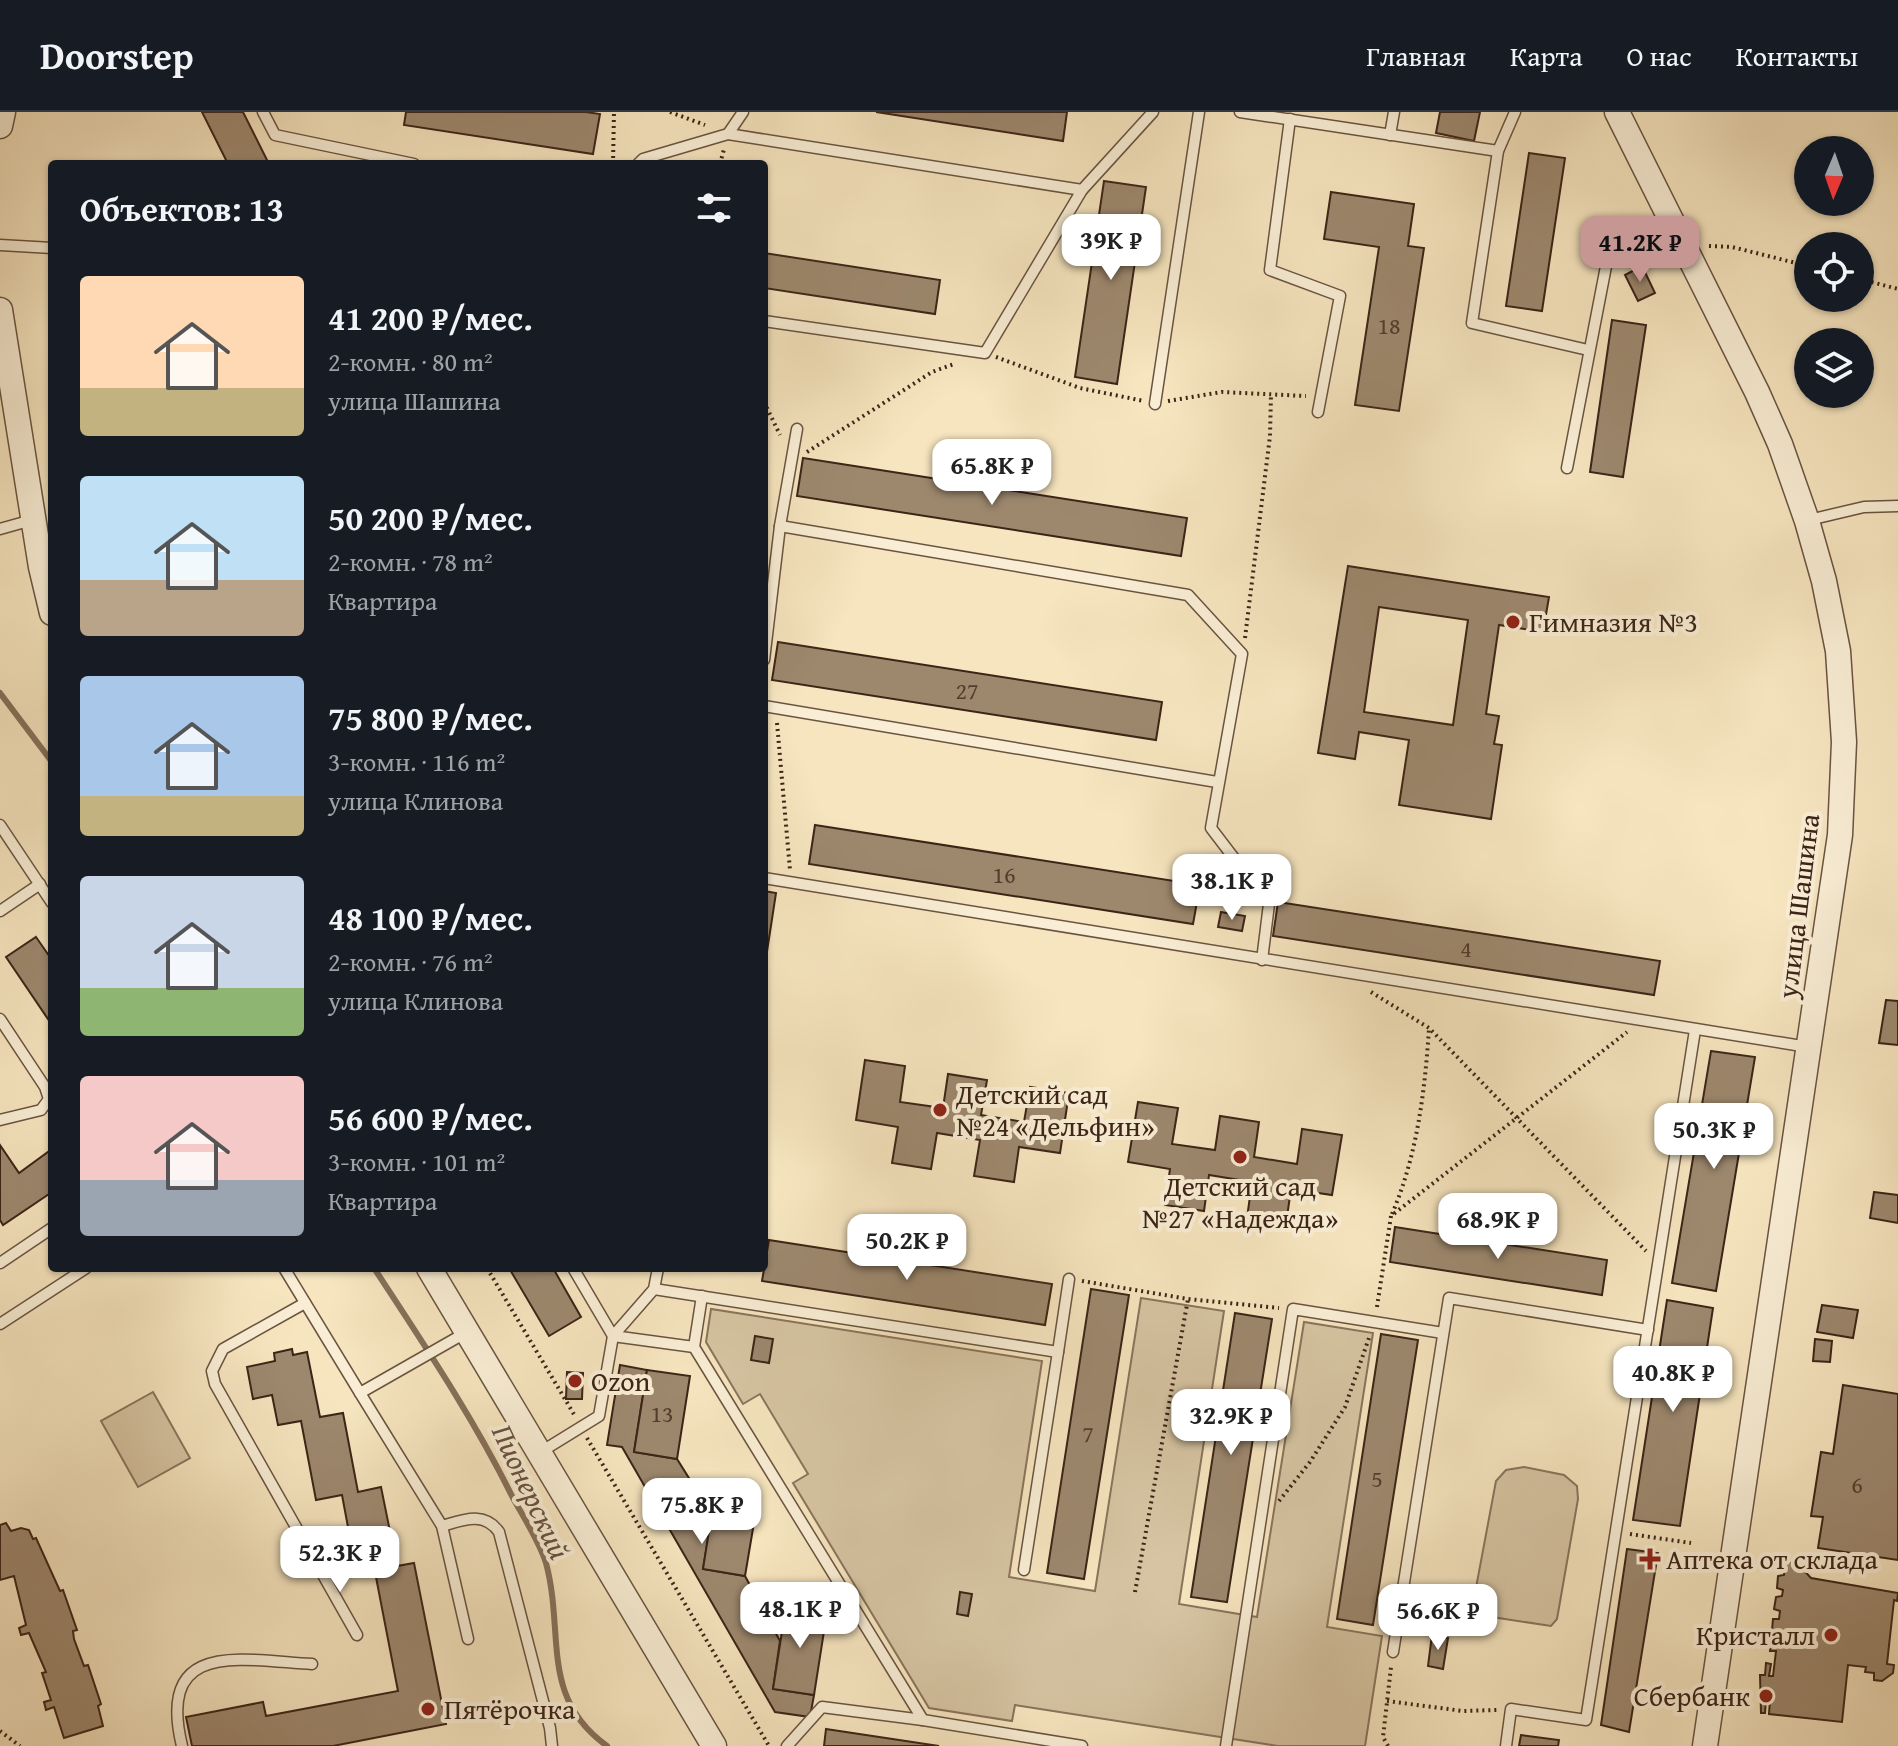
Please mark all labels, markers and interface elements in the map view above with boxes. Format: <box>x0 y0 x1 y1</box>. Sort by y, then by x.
text: Doorstep <box>40 27 194 83</box>
text: Главная <box>1366 35 1466 76</box>
text: Карта <box>1510 35 1582 76</box>
text: О нас <box>1626 35 1692 76</box>
text: Контакты <box>1736 35 1858 76</box>
north arrow <box>1794 136 1874 216</box>
map controls <box>1794 136 1874 408</box>
text: Объектов: 13 <box>80 184 284 233</box>
icon: filters <box>692 186 736 230</box>
pin: 39K ₽ <box>1055 214 1167 282</box>
pin: 41.2K ₽ <box>1566 216 1714 284</box>
text: 39K ₽ <box>1080 220 1142 259</box>
text: 41.2K ₽ <box>1598 222 1682 261</box>
button: locate <box>1794 232 1874 312</box>
text: 41 200 ₽/мес. <box>328 293 533 342</box>
icon: home <box>144 308 240 404</box>
house number: 18 <box>1377 308 1401 343</box>
button: layers <box>1794 328 1874 408</box>
text: 2-комн. · 80 m² <box>328 342 493 381</box>
text: улица Шашина <box>328 381 501 420</box>
pin: 65.8K ₽ <box>918 439 1066 507</box>
text: 65.8K ₽ <box>950 445 1034 484</box>
text: 50 200 ₽/мес. <box>328 493 533 542</box>
icon: home <box>144 508 240 604</box>
text: 2-комн. · 78 m² <box>328 542 493 581</box>
text: Квартира <box>328 581 437 620</box>
place label: Гимназия №3 <box>1529 601 1698 642</box>
marker: Гимназия №3 <box>1504 613 1522 631</box>
house number: 27 <box>955 673 979 708</box>
text: 75 800 ₽/мес. <box>328 693 533 742</box>
icon: home <box>144 708 240 804</box>
text: 3-комн. · 116 m² <box>328 742 505 781</box>
text: улица Клинова <box>328 781 503 820</box>
street label: улица Шашина <box>1766 811 1829 1002</box>
pin: 38.1K ₽ <box>1158 854 1306 922</box>
house number: 16 <box>992 857 1016 892</box>
text: 38.1K ₽ <box>1190 860 1274 899</box>
text: 48 100 ₽/мес. <box>328 893 533 942</box>
icon: home <box>144 908 240 1004</box>
house number: 4 <box>1460 931 1472 966</box>
text: 2-комн. · 76 m² <box>328 942 493 981</box>
text: улица Клинова <box>328 981 503 1020</box>
place label: Детский сад №24 «Дельфин» <box>955 1073 1155 1146</box>
text: 56 600 ₽/мес. <box>328 1093 533 1142</box>
marker: Детский сад №24 «Дельфин» <box>931 1101 949 1119</box>
pin: 50.3K ₽ <box>1640 1103 1788 1171</box>
icon: home <box>144 1108 240 1204</box>
text: 50.3K ₽ <box>1672 1109 1756 1148</box>
text: 3-комн. · 101 m² <box>328 1142 505 1181</box>
marker: Детский сад №27 «Надежда» <box>1231 1148 1249 1166</box>
place label: Детский сад №27 «Надежда» <box>1142 1165 1338 1238</box>
text: Квартира <box>328 1181 437 1220</box>
pin: 68.9K ₽ <box>1424 1193 1572 1261</box>
text: 68.9K ₽ <box>1456 1199 1540 1238</box>
pin: 50.2K ₽ <box>833 1214 981 1282</box>
text: 50.2K ₽ <box>865 1220 949 1259</box>
pin: 40.8K ₽ <box>1599 1346 1747 1414</box>
text: 40.8K ₽ <box>1631 1352 1715 1391</box>
place label: Ozon <box>591 1360 651 1401</box>
marker: Ozon <box>566 1372 584 1390</box>
pin: 32.9K ₽ <box>1157 1389 1305 1457</box>
text: 32.9K ₽ <box>1189 1395 1273 1434</box>
house number: 13 <box>650 1396 674 1431</box>
house number: 7 <box>1082 1416 1094 1451</box>
water label: Пионерский <box>481 1417 582 1567</box>
house number: 5 <box>1371 1461 1383 1496</box>
house number: 6 <box>1851 1467 1863 1502</box>
pin: 75.8K ₽ <box>628 1478 776 1546</box>
text: 75.8K ₽ <box>660 1484 744 1523</box>
pin: 52.3K ₽ <box>266 1526 414 1594</box>
text: 52.3K ₽ <box>298 1532 382 1571</box>
place label: Аптека от склада <box>1666 1538 1879 1579</box>
marker: Аптека от склада <box>1641 1550 1659 1568</box>
pin: 48.1K ₽ <box>726 1582 874 1650</box>
pin: 56.6K ₽ <box>1364 1584 1512 1652</box>
text: 48.1K ₽ <box>758 1588 842 1627</box>
text: 56.6K ₽ <box>1396 1590 1480 1629</box>
place label: Кристалл <box>1696 1614 1815 1655</box>
marker: Кристалл <box>1822 1626 1840 1644</box>
place label: Сбербанк <box>1634 1675 1750 1716</box>
marker: Сбербанк <box>1757 1687 1775 1705</box>
place label: Пятёрочка <box>444 1688 576 1729</box>
marker: Пятёрочка <box>419 1700 437 1718</box>

